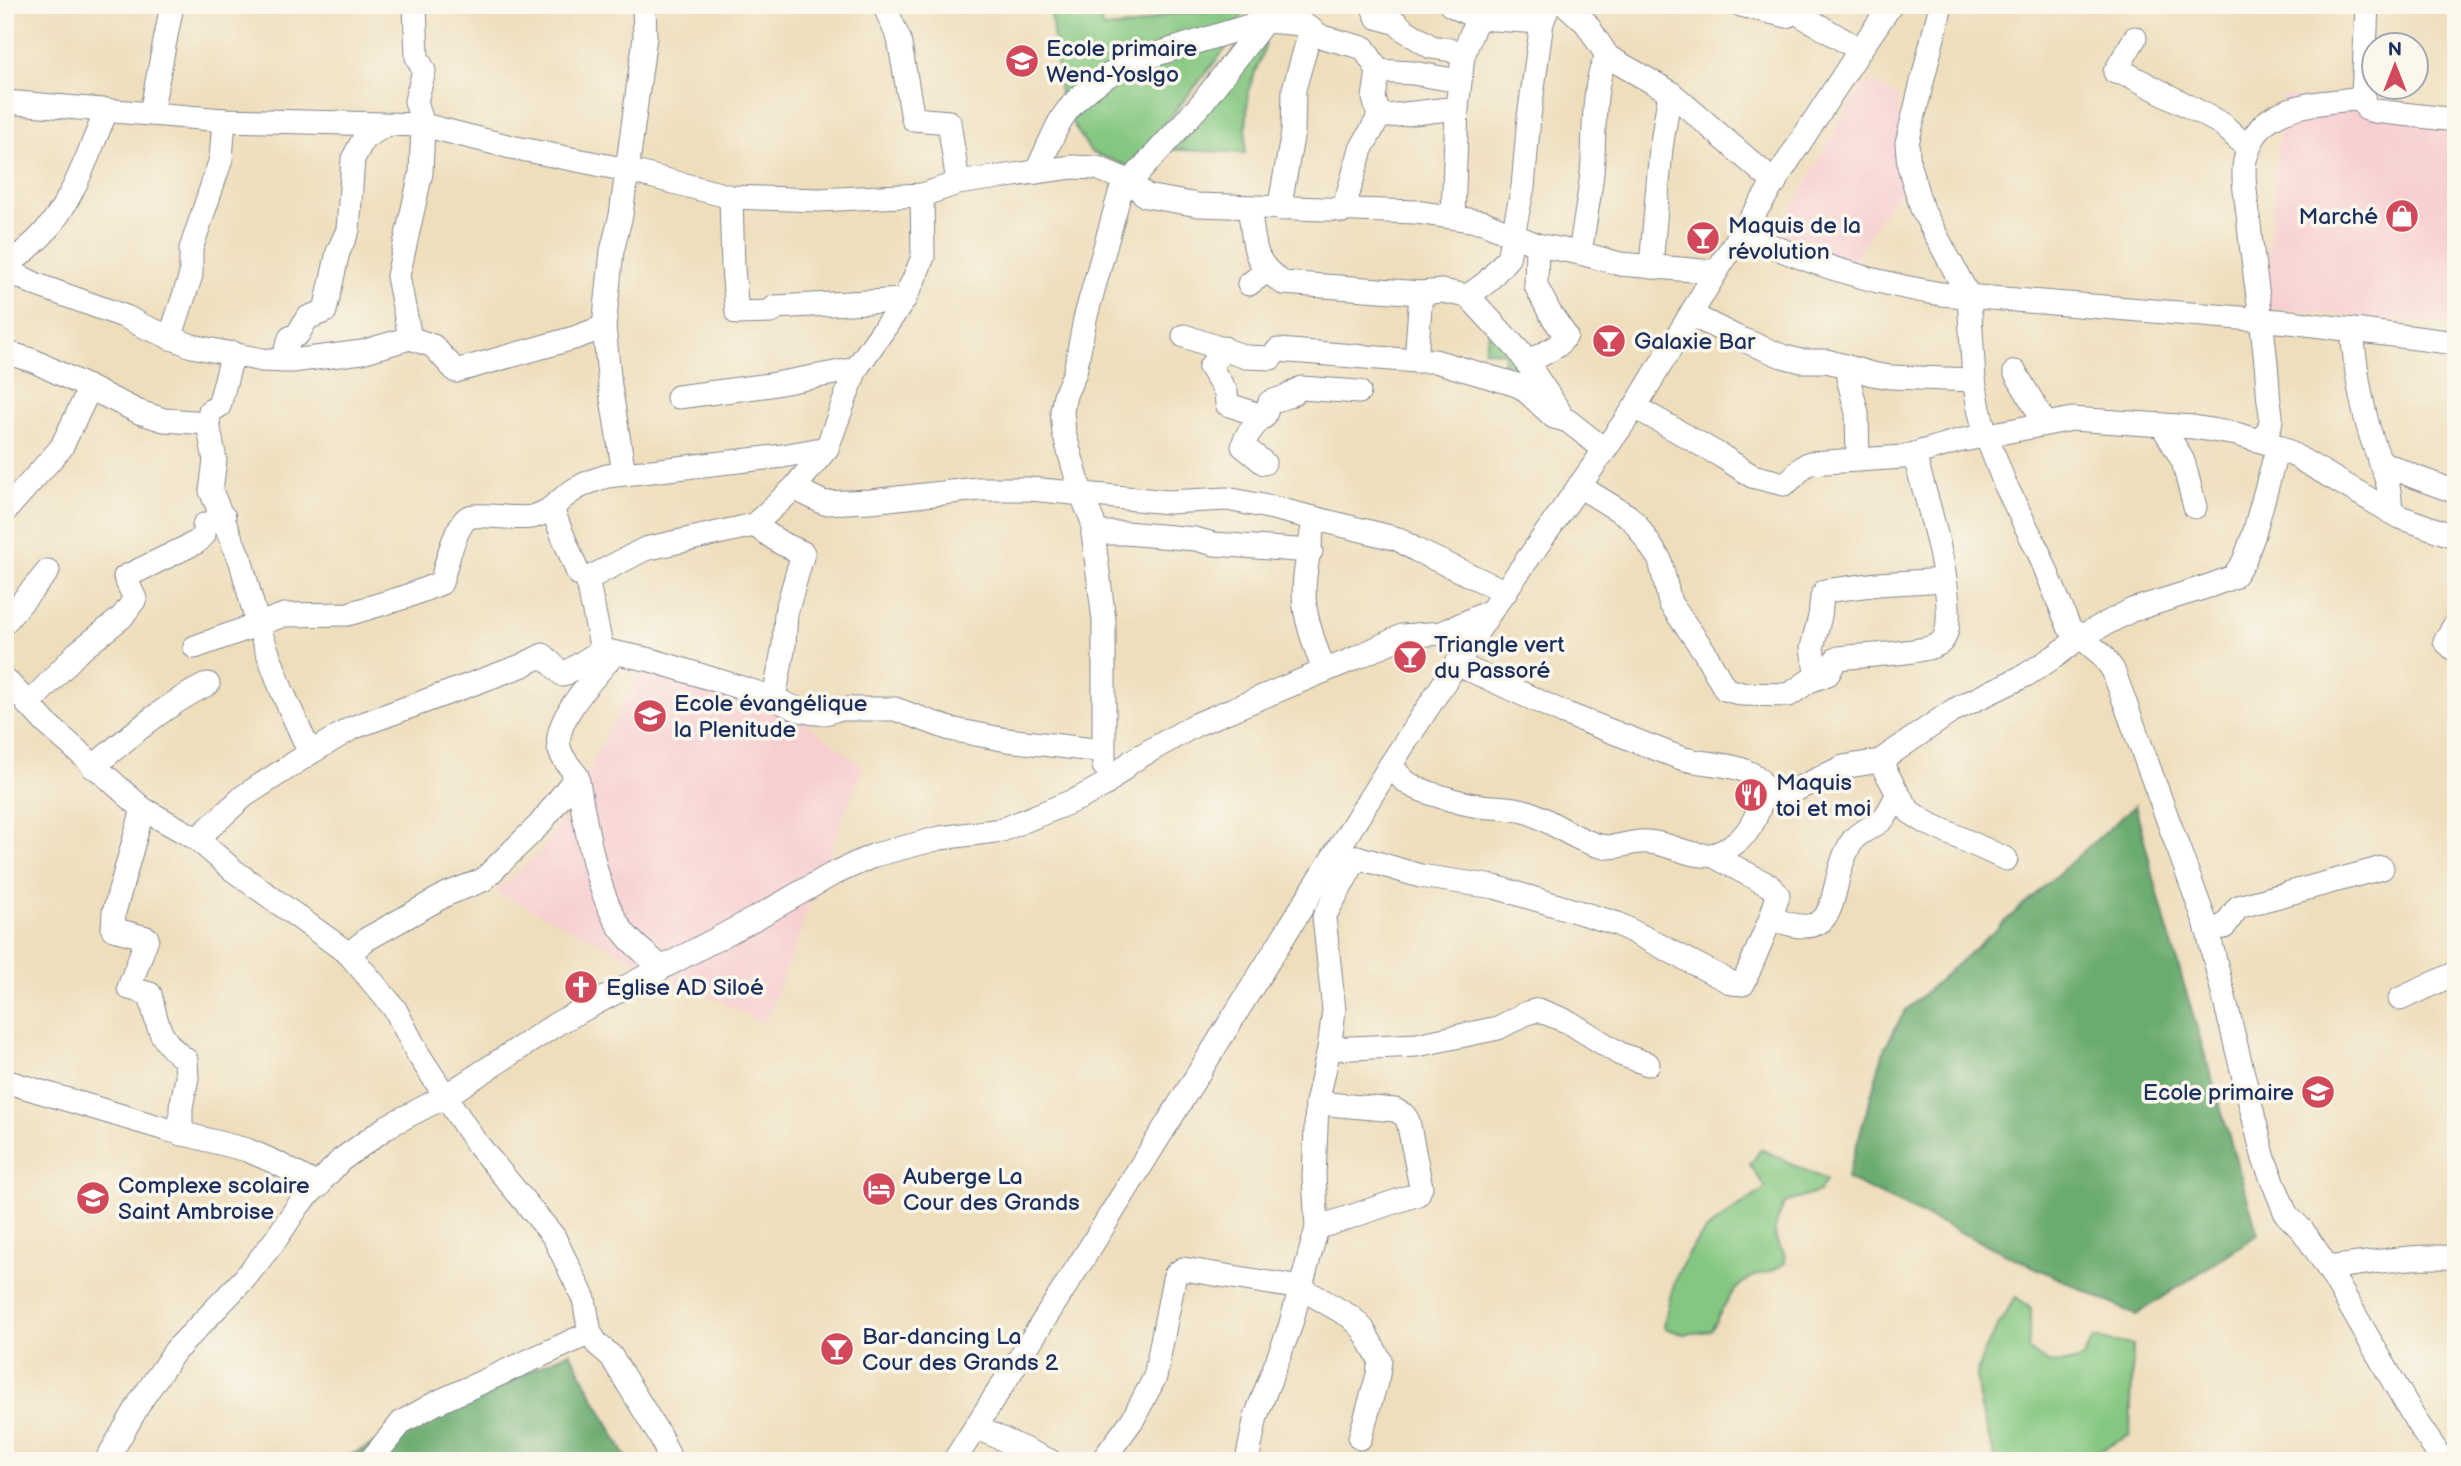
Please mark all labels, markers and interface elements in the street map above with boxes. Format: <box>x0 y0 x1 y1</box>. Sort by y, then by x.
north arrow <box>2360 32 2430 102</box>
place label: Ecole primaire Wend-Yoslgo <box>1046 35 1197 89</box>
text: N <box>2388 39 2402 62</box>
school or university icon: Ecole primaire Wend-Yoslgo <box>1003 42 1041 80</box>
shop icon: Marché <box>2383 197 2421 235</box>
place label: Marché <box>2298 203 2378 231</box>
place label: Maquis de la révolution <box>1728 212 1861 266</box>
bar icon: Maquis de la révolution <box>1684 219 1722 257</box>
bar icon: Galaxie Bar <box>1590 322 1628 360</box>
place label: Galaxie Bar <box>1634 328 1756 356</box>
place label: Triangle vert du Passoré <box>1434 631 1564 685</box>
bar icon: Triangle vert du Passoré <box>1391 638 1429 676</box>
place label: Ecole évangélique la Plenitude <box>674 690 867 744</box>
school or university icon: Ecole évangélique la Plenitude <box>631 697 669 735</box>
place label: Maquis toi et moi <box>1776 769 1871 823</box>
restaurant icon: Maquis toi et moi <box>1732 776 1770 814</box>
church icon: Eglise AD Siloé <box>562 968 600 1006</box>
place label: Eglise AD Siloé <box>606 974 764 1002</box>
school or university icon: Ecole primaire <box>2299 1073 2337 1111</box>
place label: Ecole primaire <box>2143 1079 2294 1107</box>
place label: Auberge La Cour des Grands <box>903 1163 1080 1217</box>
hotel icon: Auberge La Cour des Grands <box>860 1170 898 1208</box>
place label: Complexe scolaire Saint Ambroise <box>118 1172 310 1226</box>
school or university icon: Complexe scolaire Saint Ambroise <box>74 1179 112 1217</box>
place label: Bar-dancing La Cour des Grands 2 <box>862 1323 1059 1377</box>
bar icon: Bar-dancing La Cour des Grands 2 <box>818 1330 856 1368</box>

